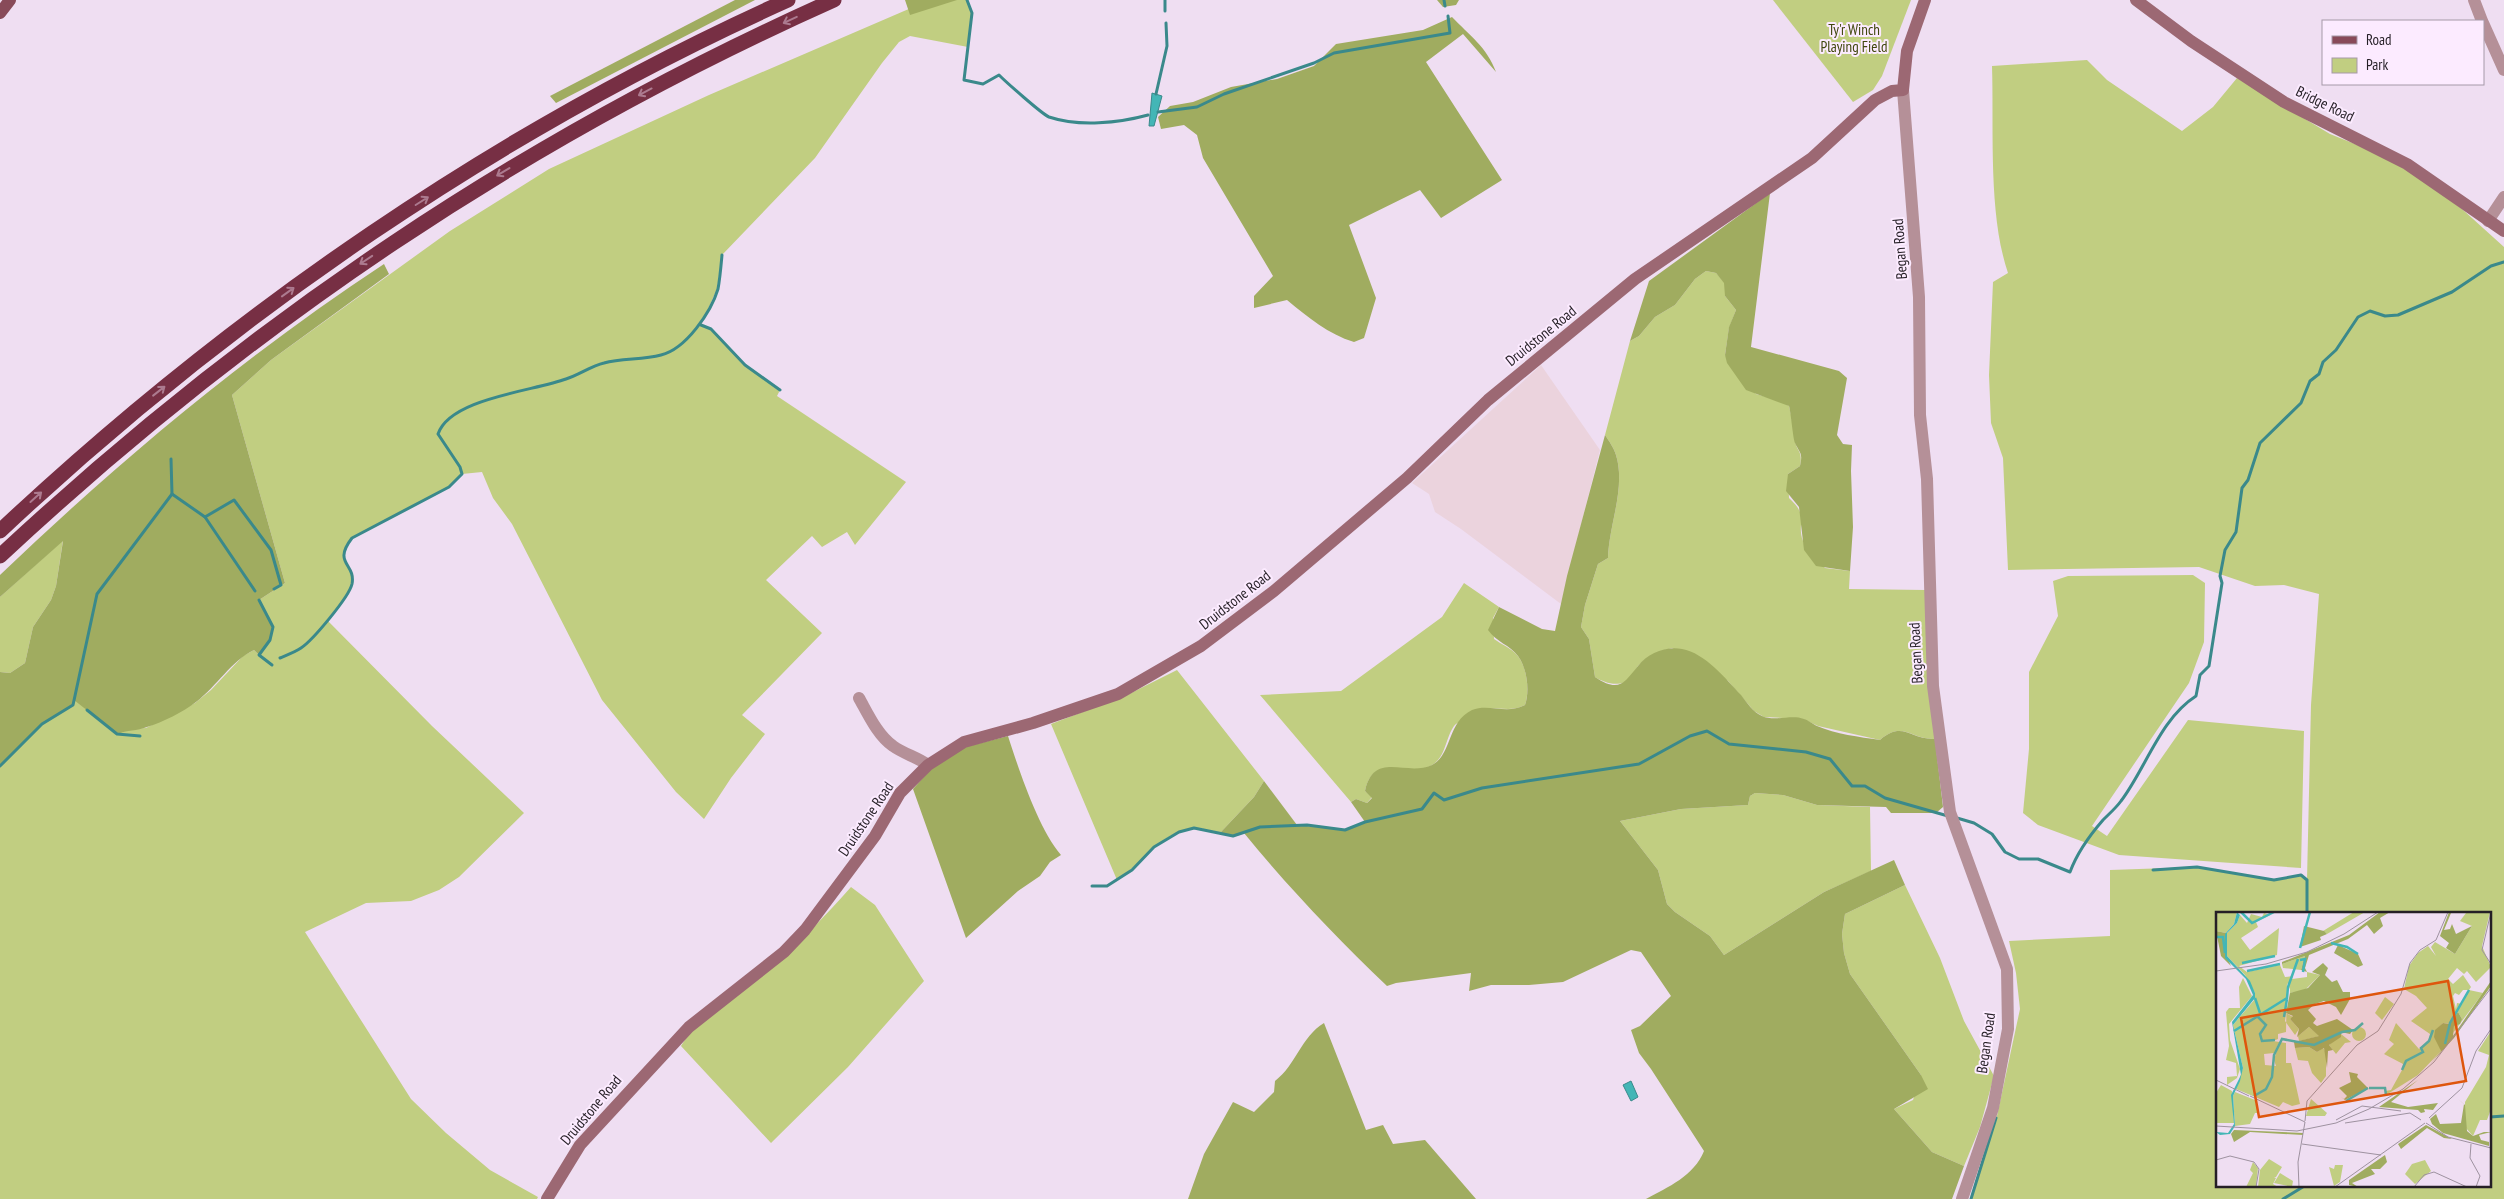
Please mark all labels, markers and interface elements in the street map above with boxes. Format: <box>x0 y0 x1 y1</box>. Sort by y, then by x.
one-way arrow <box>783 16 798 25</box>
park label: Ty'r Winch Playing Field <box>1820 20 1888 56</box>
legend <box>2322 20 2484 85</box>
text: Road <box>2366 30 2392 49</box>
text: Park <box>2366 55 2388 74</box>
street label: Bridge Road <box>2293 81 2357 126</box>
one-way arrow <box>637 87 652 97</box>
one-way arrow <box>496 168 510 178</box>
one-way arrow <box>414 195 428 205</box>
street label: Began Road <box>1888 218 1911 280</box>
one-way arrow <box>360 255 374 265</box>
one-way arrow <box>281 287 294 298</box>
street label: Druidstone Road <box>1502 301 1580 370</box>
one-way arrow <box>152 386 165 397</box>
one-way arrow <box>29 492 42 503</box>
street label: Druidstone Road <box>1195 566 1274 633</box>
street label: Began Road <box>1904 622 1927 684</box>
street label: Druidstone Road <box>834 778 897 859</box>
inset map <box>2216 912 2492 1186</box>
street label: Began Road <box>1972 1011 1999 1074</box>
street label: Druidstone Road <box>556 1071 625 1148</box>

